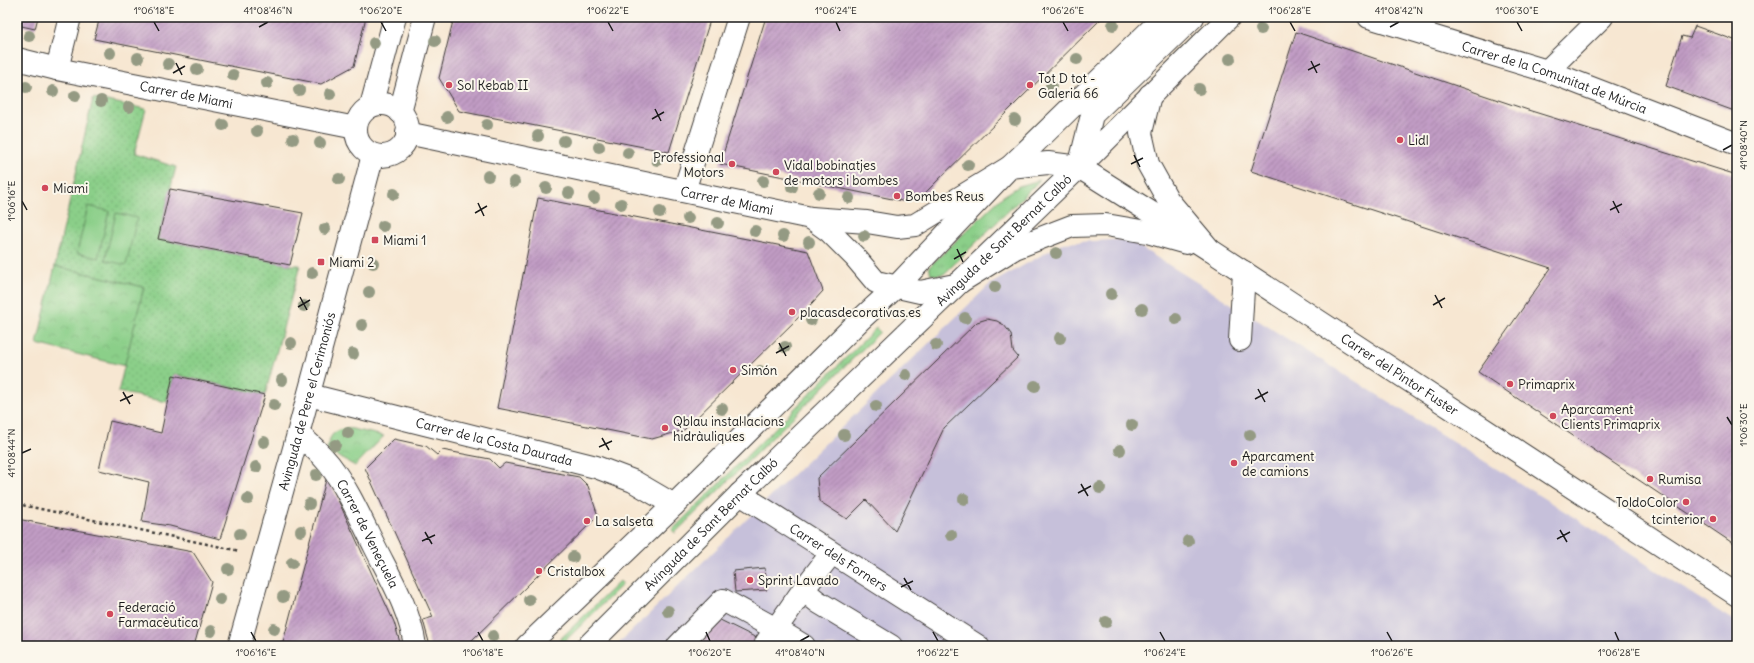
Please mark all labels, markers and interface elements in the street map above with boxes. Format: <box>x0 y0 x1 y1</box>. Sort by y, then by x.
text: 1°06'18"E <box>134 4 174 17</box>
text: 41°08'46"N <box>244 4 292 17</box>
text: 1°06'20"E <box>360 4 403 17</box>
text: 1°06'22"E <box>587 4 629 17</box>
text: 1°06'24"E <box>815 4 857 17</box>
text: 1°06'26"E <box>1042 4 1084 17</box>
text: 1°06'28"E <box>1269 4 1311 17</box>
text: 41°08'42"N <box>1375 4 1423 17</box>
text: 1°06'30"E <box>1495 4 1539 17</box>
street label: Carrer de la Comunitat de Múrcia <box>1460 38 1649 118</box>
place label: Tot D tot - Galeria 66 <box>1038 70 1098 102</box>
place label: Sol Kebab II <box>457 77 529 94</box>
street label: Carrer de Miami <box>138 78 234 112</box>
marker: Sol Kebab II <box>444 80 454 90</box>
marker: Tot D tot - Galeria 66 <box>1025 80 1035 90</box>
text: 41°08'40"N <box>1737 120 1750 170</box>
place label: Lidl <box>1408 132 1429 149</box>
marker: Lidl <box>1395 135 1405 145</box>
place label: Professional Motors <box>653 149 724 181</box>
place label: Vidal bobinatjes de motors i bombes <box>784 157 898 189</box>
marker: Professional Motors <box>727 159 737 169</box>
marker: Vidal bobinatjes de motors i bombes <box>771 167 781 177</box>
street label: Avinguda de Sant Bernat Calbó <box>932 171 1075 310</box>
place label: Miami <box>53 180 88 197</box>
text: 1°06'16"E <box>5 181 18 221</box>
marker: Miami <box>40 183 50 193</box>
street label: Carrer de Miami <box>679 183 775 219</box>
place label: Bombes Reus <box>905 188 984 205</box>
marker: Bombes Reus <box>892 191 902 201</box>
place label: Miami 1 <box>383 232 426 249</box>
marker: Miami 1 <box>370 235 380 245</box>
place label: Miami 2 <box>329 254 374 271</box>
marker: Miami 2 <box>316 257 326 267</box>
place label: placasdecorativas.es <box>800 304 921 321</box>
marker: placasdecorativas.es <box>787 307 797 317</box>
street label: Avinguda de Pere el Cerimoniós <box>275 310 339 492</box>
street label: Carrer del Pintor Fuster <box>1337 330 1462 420</box>
place label: Simón <box>741 362 778 379</box>
marker: Simón <box>728 365 738 375</box>
place label: Primaprix <box>1518 376 1575 393</box>
marker: Primaprix <box>1505 379 1515 389</box>
place label: Aparcament Clients Primaprix <box>1561 401 1661 433</box>
text: 1°06'30"E <box>1737 403 1750 447</box>
marker: Aparcament Clients Primaprix <box>1548 411 1558 421</box>
place label: Qblau instal·lacions hidràuliques <box>673 413 784 445</box>
street label: Carrer de la Costa Daurada <box>414 414 574 470</box>
marker: Qblau instal·lacions hidràuliques <box>660 423 670 433</box>
text: 41°08'44"N <box>5 429 18 477</box>
place label: Aparcament de camions <box>1242 448 1315 480</box>
street label: Avinguda de Sant Bernat Calbó <box>640 454 782 594</box>
marker: Aparcament de camions <box>1229 458 1239 468</box>
place label: Rumisa <box>1658 471 1701 488</box>
marker: Rumisa <box>1645 474 1655 484</box>
street label: Carrer de Veneçuela <box>333 476 403 591</box>
place label: ToldoColor <box>1616 494 1679 511</box>
marker: ToldoColor <box>1681 497 1691 507</box>
place label: tcinterior <box>1652 511 1706 528</box>
place label: La salseta <box>595 513 653 530</box>
marker: tcinterior <box>1708 514 1718 524</box>
marker: La salseta <box>582 516 592 526</box>
street label: Carrer dels Forners <box>786 520 891 595</box>
place label: Cristalbox <box>547 563 606 580</box>
marker: Cristalbox <box>534 566 544 576</box>
place label: Sprint Lavado <box>758 572 839 589</box>
marker: Sprint Lavado <box>745 575 755 585</box>
place label: Federació Farmacèutica <box>118 599 198 631</box>
marker: Federació Farmacèutica <box>105 609 115 619</box>
text: 1°06'16"E <box>236 646 276 659</box>
text: 1°06'18"E <box>463 646 503 659</box>
text: 1°06'20"E <box>689 646 732 659</box>
text: 41°08'40"N <box>775 646 825 659</box>
text: 1°06'22"E <box>917 646 959 659</box>
text: 1°06'24"E <box>1144 646 1186 659</box>
text: 1°06'26"E <box>1371 646 1413 659</box>
text: 1°06'28"E <box>1598 646 1640 659</box>

